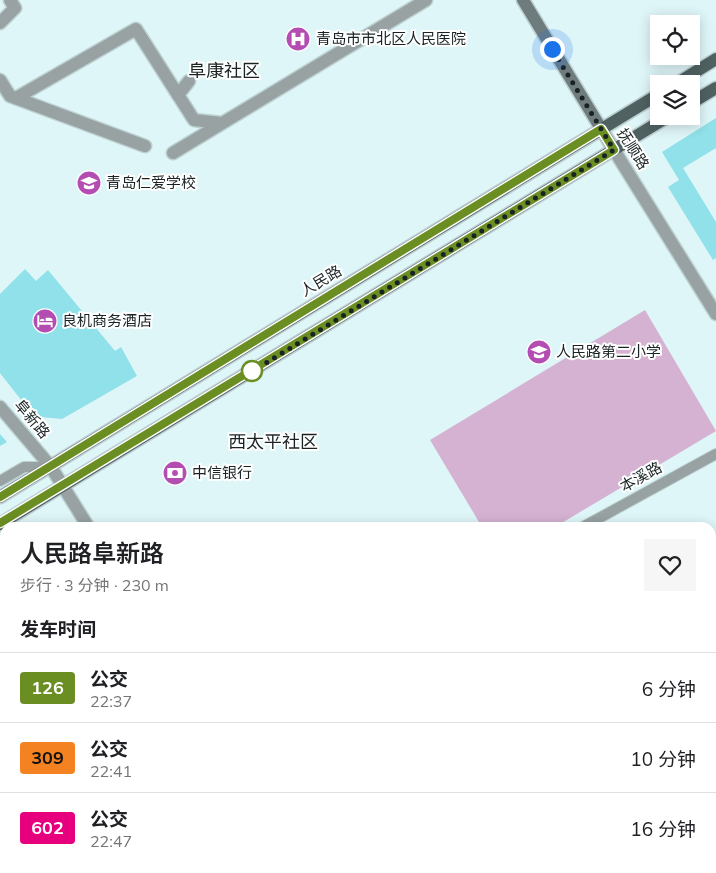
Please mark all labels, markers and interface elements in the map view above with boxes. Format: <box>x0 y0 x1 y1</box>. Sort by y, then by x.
map controls <box>650 15 700 125</box>
button: locate <box>650 15 700 65</box>
hospital icon: 青岛市市北区人民医院 <box>285 26 311 52</box>
place label: 青岛市市北区人民医院 <box>316 29 466 48</box>
your location <box>540 37 565 62</box>
district label: 阜康社区 <box>188 59 260 82</box>
button: layers <box>650 75 700 125</box>
street label: 抚顺路 <box>613 125 653 173</box>
school or university icon: 青岛仁爱学校 <box>76 170 102 196</box>
place label: 青岛仁爱学校 <box>106 173 196 192</box>
street label: 人民路 <box>297 261 345 300</box>
hotel icon: 良机商务酒店 <box>32 308 58 334</box>
place label: 良机商务酒店 <box>62 311 152 330</box>
school or university icon: 人民路第二小学 <box>526 339 552 365</box>
place label: 人民路第二小学 <box>556 342 661 361</box>
unlabelled marker <box>241 360 263 382</box>
street label: 阜新路 <box>11 395 54 442</box>
district label: 西太平社区 <box>228 430 318 453</box>
street label: 本溪路 <box>616 457 665 496</box>
bank icon: 中信银行 <box>162 460 188 486</box>
place label: 中信银行 <box>192 463 252 482</box>
text: 人民路阜新路 <box>20 538 164 568</box>
button: heart <box>644 539 696 591</box>
text: 步行 · 3 分钟 · 230 m <box>20 575 169 595</box>
text: 发车时间 <box>20 617 96 641</box>
text: 公交 <box>90 667 128 691</box>
text: 126 <box>31 676 64 699</box>
text: 6 分钟 <box>642 677 696 701</box>
text: 22:37 <box>90 691 132 711</box>
text: 公交 <box>90 737 128 761</box>
text: 309 <box>31 746 64 769</box>
text: 10 分钟 <box>630 747 696 771</box>
text: 22:41 <box>90 761 132 781</box>
text: 公交 <box>90 807 128 831</box>
text: 602 <box>31 816 64 839</box>
text: 16 分钟 <box>630 817 696 841</box>
text: 22:47 <box>90 831 132 851</box>

